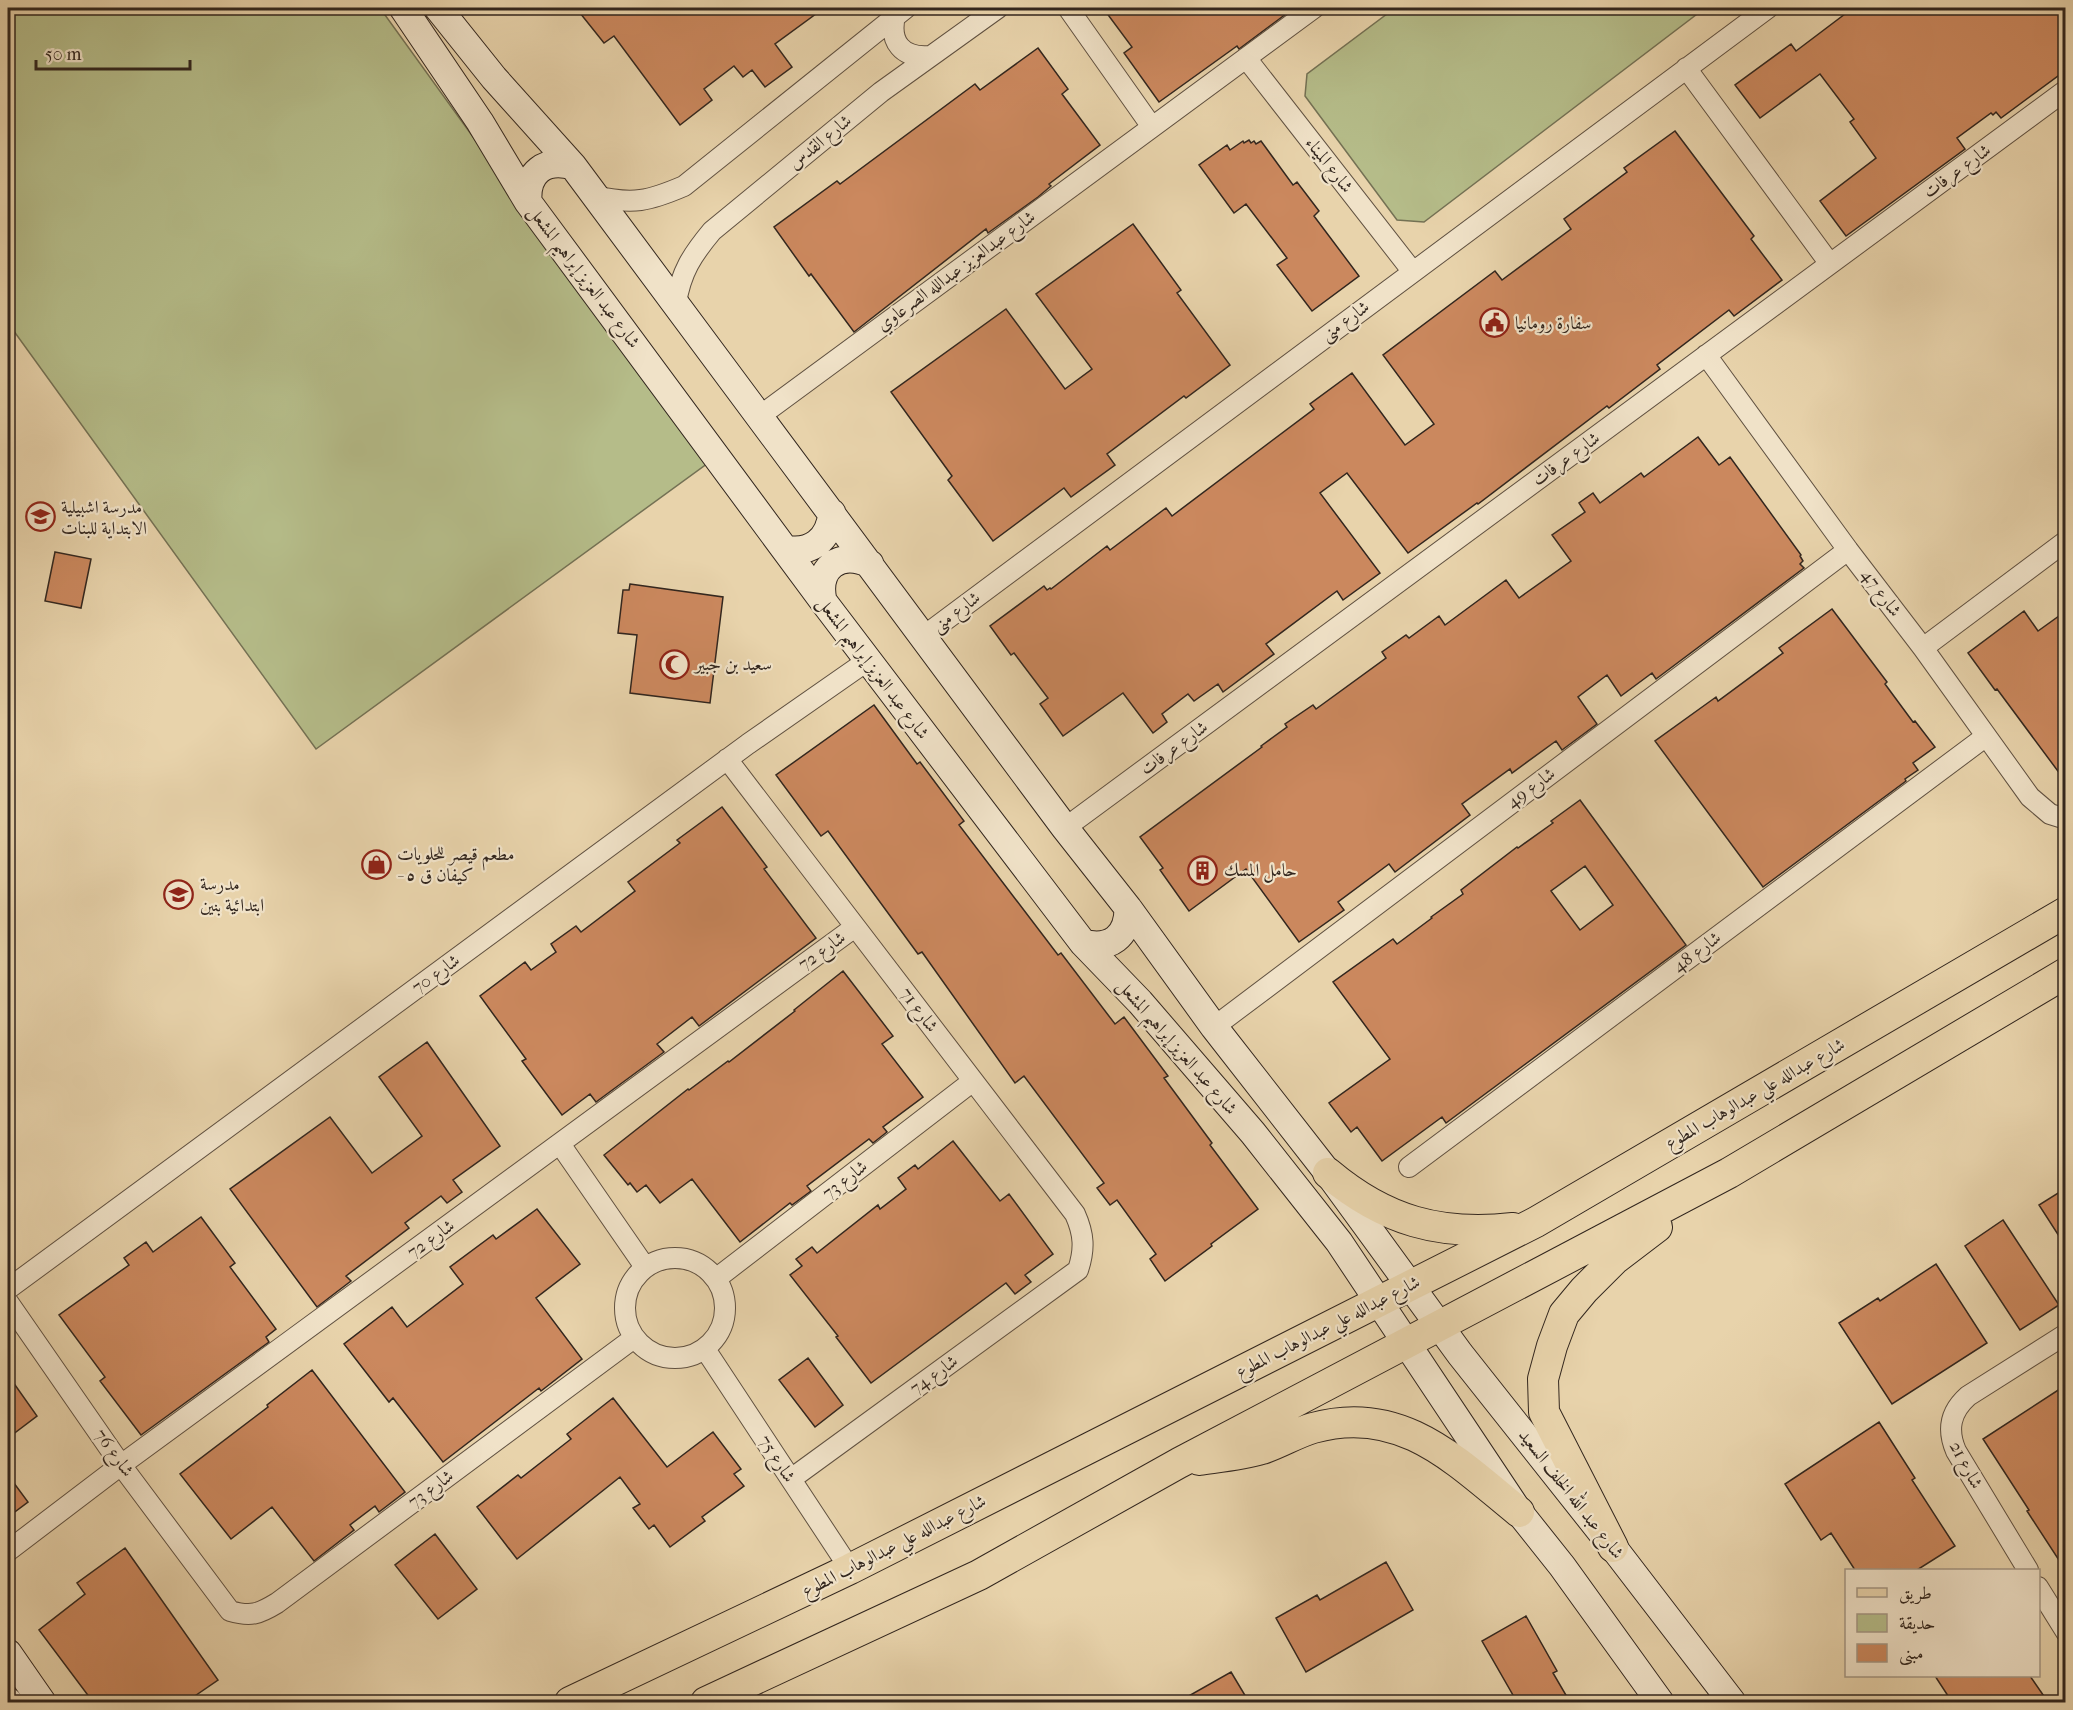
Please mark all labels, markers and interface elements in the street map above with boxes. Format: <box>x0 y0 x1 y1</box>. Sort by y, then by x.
scale bar <box>36 33 190 71</box>
text: 50 m <box>45 44 82 65</box>
street label: شارع القدس <box>784 110 858 177</box>
street label: شارع الميناء <box>1298 133 1357 200</box>
street label: شارع عرفات <box>1919 139 1997 206</box>
street label: شارع عبد العزيز إبراهيم المشعل <box>518 202 644 357</box>
street label: شارع عبدالعزيز عبدالله الصرعاوي <box>873 206 1042 339</box>
street label: شارع منى <box>1316 296 1376 349</box>
public building icon: سفارة رومانيا <box>1478 307 1510 339</box>
place label: سفارة رومانيا <box>1515 313 1591 334</box>
street label: شارع عرفات <box>1528 427 1606 494</box>
place label: مدرسة اشبيلية الابتداية للبنات <box>61 497 147 539</box>
school or university icon: مدرسة اشبيلية الابتداية للبنات <box>24 501 56 533</box>
street label: شارع 47 <box>1853 565 1906 623</box>
street label: شارع منى <box>928 587 987 640</box>
street label: شارع عبد العزيز إبراهيم المشعل <box>807 593 933 748</box>
mosque icon: سعيد بن جبير <box>658 648 690 680</box>
place label: سعيد بن جبير <box>693 654 772 675</box>
street label: شارع عرفات <box>1136 716 1214 783</box>
street label: شارع 49 <box>1503 763 1562 816</box>
place label: مطعم قيصر للحلويات - كيفان ق ٥ <box>397 844 514 886</box>
shop icon: مطعم قيصر للحلويات - كيفان ق ٥ <box>360 848 392 880</box>
building icon: حامل المسك <box>1187 854 1219 886</box>
place label: حامل المسك <box>1224 860 1297 883</box>
place label: مدرسة ابتدائية بنين <box>200 874 264 916</box>
school or university icon: مدرسة ابتدائية بنين <box>163 878 195 910</box>
street label: شارع 72 <box>794 927 852 978</box>
street label: شارع 48 <box>1669 927 1728 980</box>
street label: شارع 70 <box>408 950 466 1002</box>
street label: شارع عبد العزيز إبراهيم المشعل <box>1107 975 1242 1124</box>
street label: شارع 71 <box>892 984 942 1039</box>
street label: شارع عبدالله علي عبدالوهاب المطوع <box>1661 1034 1852 1159</box>
street label: شارع 73 <box>818 1156 874 1207</box>
street label: شارع 72 <box>403 1215 461 1266</box>
street label: شارع عبدالله علي عبدالوهاب المطوع <box>1232 1271 1426 1388</box>
street label: شارع 74 <box>906 1351 964 1403</box>
street label: شارع عبد الله الخلف السعيد <box>1511 1422 1631 1566</box>
street label: شارع 76 <box>87 1425 138 1483</box>
street label: شارع 75 <box>751 1432 800 1489</box>
street label: شارع 21 <box>1941 1438 1987 1494</box>
street label: شارع 73 <box>404 1465 460 1516</box>
street label: شارع عبدالله علي عبدالوهاب المطوع <box>798 1490 992 1607</box>
legend <box>1845 1569 2040 1677</box>
text: طريق <box>1899 1583 1932 1605</box>
text: حديقة <box>1899 1613 1935 1634</box>
text: مبنى <box>1899 1643 1924 1666</box>

